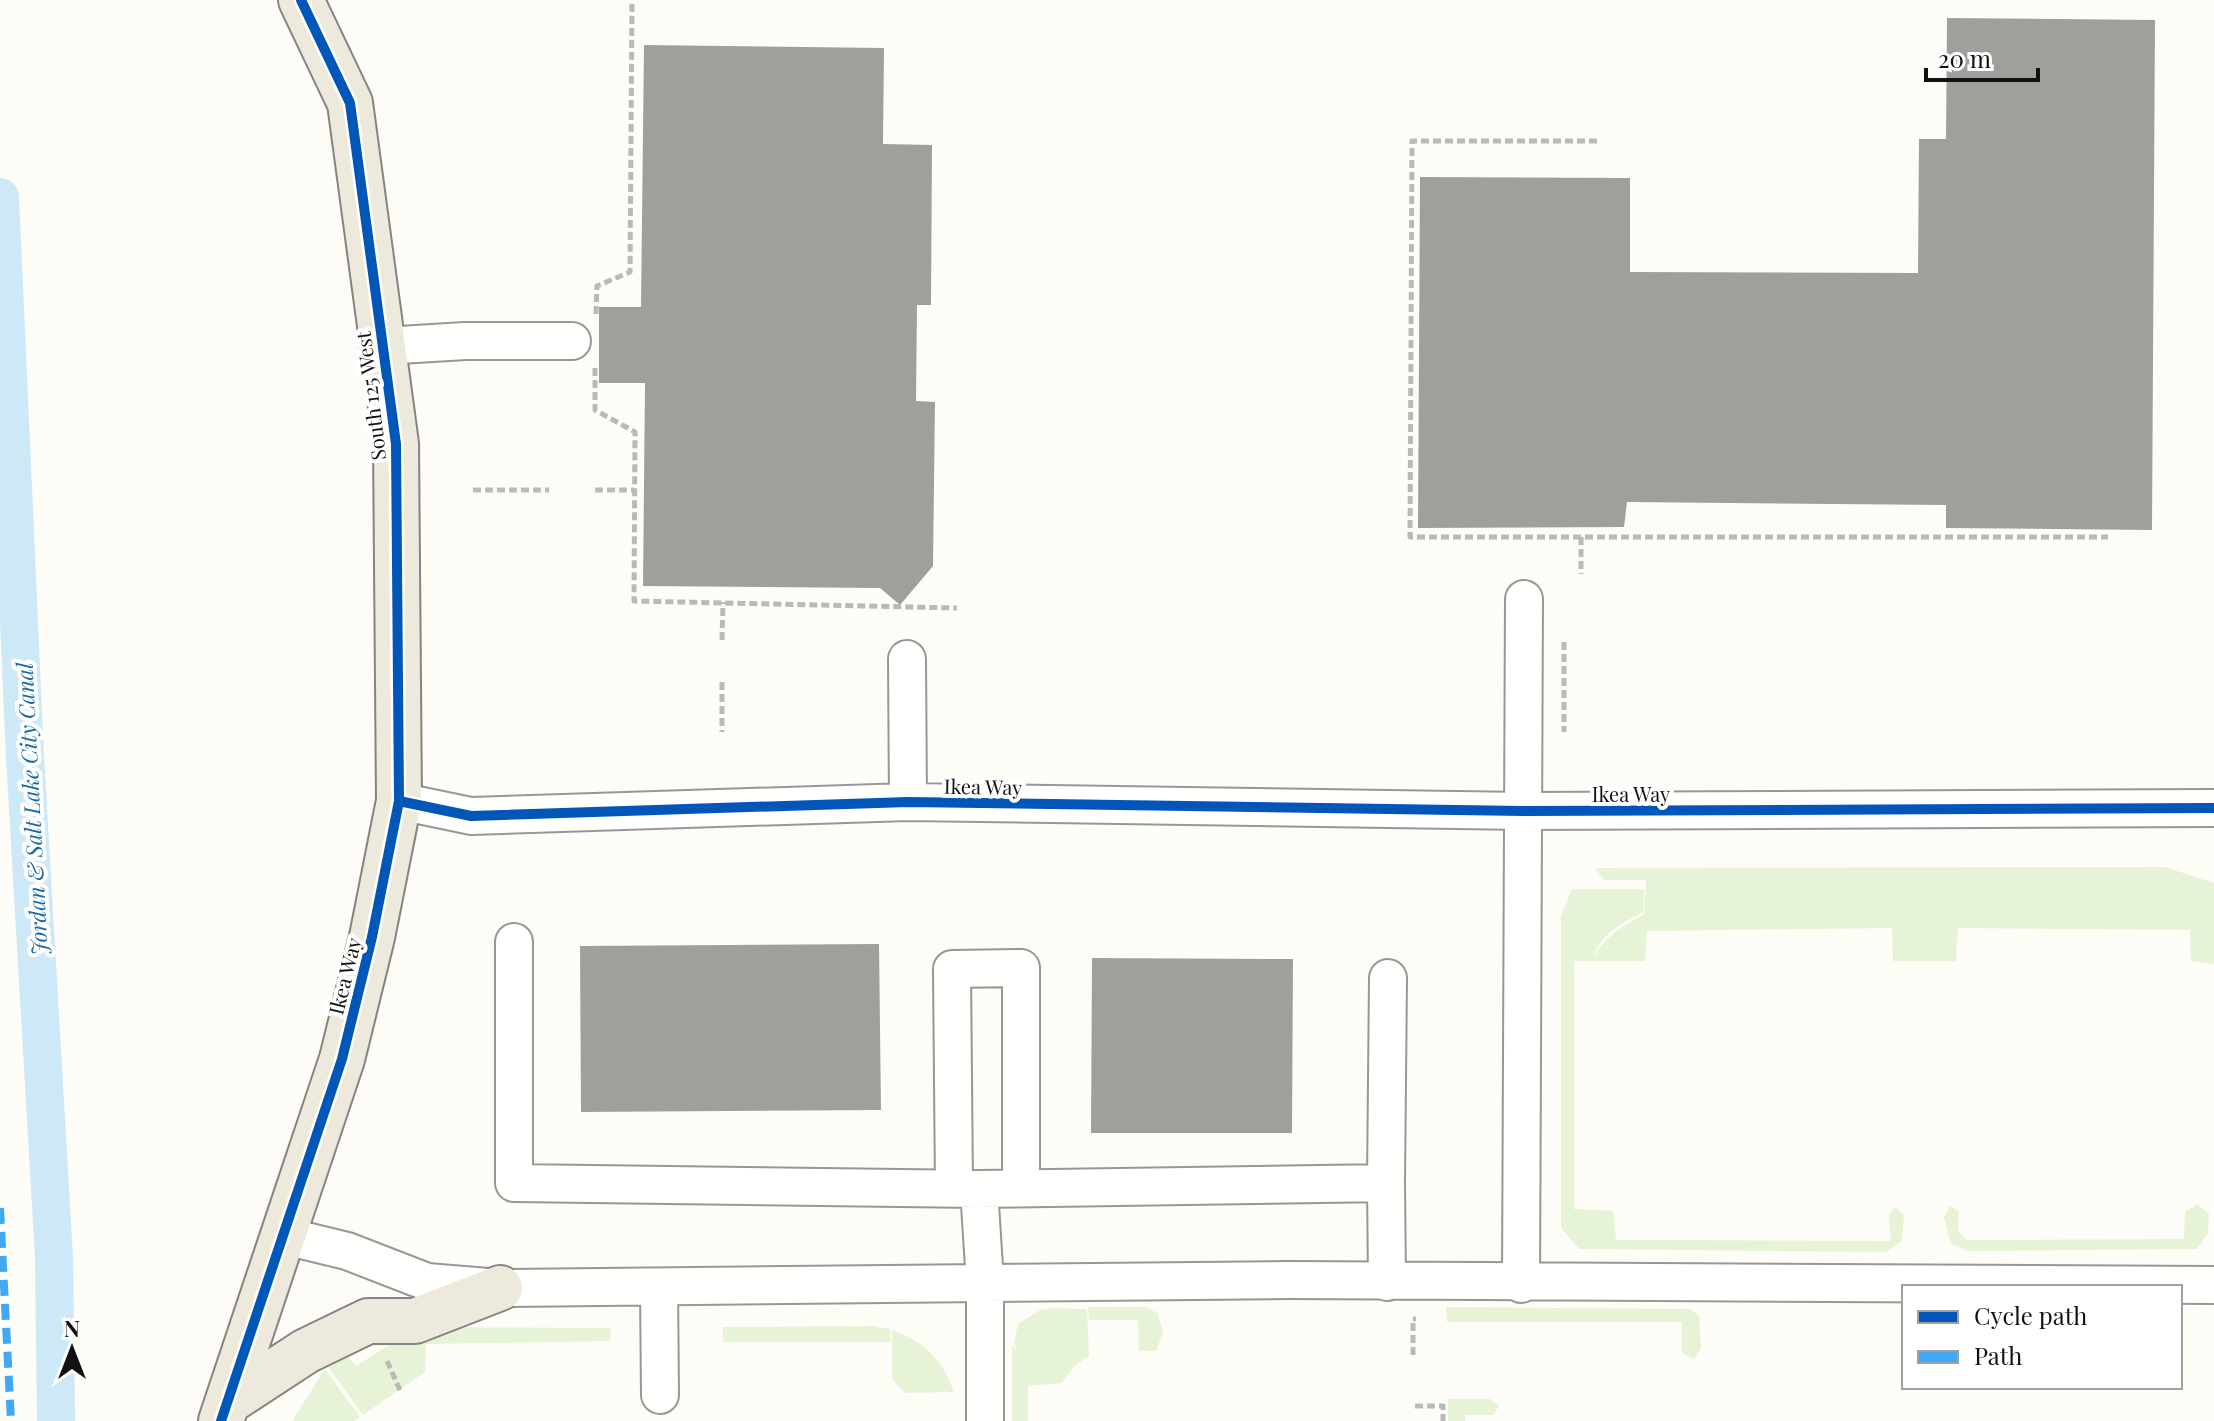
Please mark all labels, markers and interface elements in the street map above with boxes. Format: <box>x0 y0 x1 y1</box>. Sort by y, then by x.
scale bar <box>1926 32 2038 82</box>
text: 20 m <box>1938 42 1991 74</box>
street label: South 125 West <box>349 329 391 462</box>
water label: Jordan & Salt Lake City Canal <box>8 661 54 956</box>
street label: Ikea Way <box>944 772 1022 800</box>
street label: Ikea Way <box>1592 780 1670 807</box>
street label: Ikea Way <box>321 935 367 1017</box>
legend <box>1902 1285 2182 1389</box>
text: Cycle path <box>1974 1299 2087 1331</box>
north arrow <box>32 1309 112 1389</box>
text: N <box>64 1313 80 1343</box>
text: Path <box>1974 1339 2022 1371</box>

